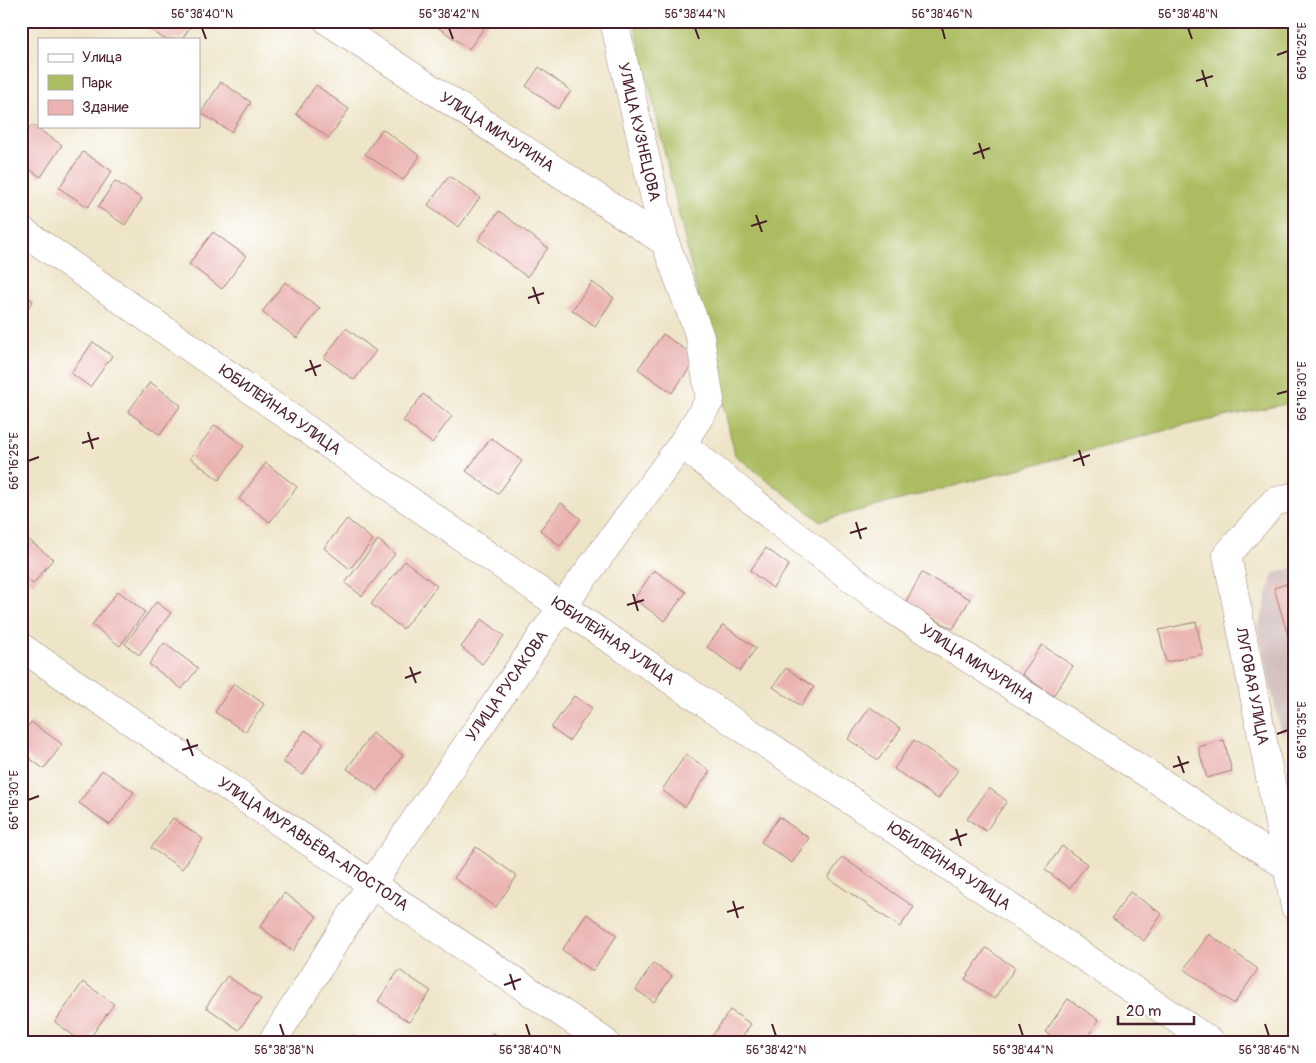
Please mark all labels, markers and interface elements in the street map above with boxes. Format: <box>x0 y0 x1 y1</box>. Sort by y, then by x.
text: 56°38'40"N <box>171 7 233 22</box>
text: 56°38'42"N <box>419 7 479 22</box>
text: 56°38'44"N <box>665 7 725 22</box>
text: 56°38'46"N <box>912 7 972 22</box>
text: 56°38'48"N <box>1158 7 1218 22</box>
text: 66°16'25"E <box>1295 22 1310 80</box>
legend <box>38 38 200 128</box>
text: Улица <box>82 48 122 67</box>
street label: УЛИЦА КУЗНЕЦОВА <box>613 61 665 203</box>
text: Парк <box>82 74 113 93</box>
street label: УЛИЦА МИЧУРИНА <box>436 88 558 176</box>
text: Здание <box>82 98 129 117</box>
street label: ЮБИЛЕЙНАЯ УЛИЦА <box>215 360 345 460</box>
text: 66°16'30"E <box>1295 361 1310 421</box>
text: 66°16'25"E <box>7 432 22 490</box>
street label: ЮБИЛЕЙНАЯ УЛИЦА <box>548 592 678 690</box>
street label: УЛИЦА МИЧУРИНА <box>916 620 1038 708</box>
street label: ЛУГОВАЯ УЛИЦА <box>1231 624 1273 747</box>
street label: УЛИЦА РУСАКОВА <box>461 627 553 745</box>
text: 66°16'35"E <box>1295 701 1310 759</box>
text: 66°16'30"E <box>7 770 22 830</box>
street label: УЛИЦА МУРАВЬЁВА-АПОСТОЛА <box>214 773 412 915</box>
street label: ЮБИЛЕЙНАЯ УЛИЦА <box>884 817 1014 915</box>
scale bar <box>1118 993 1195 1025</box>
text: 20 m <box>1126 1002 1161 1021</box>
text: 56°38'38"N <box>254 1043 314 1058</box>
text: 56°38'40"N <box>499 1043 561 1058</box>
text: 56°38'42"N <box>746 1043 806 1058</box>
text: 56°38'44"N <box>993 1043 1053 1058</box>
text: 56°38'46"N <box>1239 1043 1299 1058</box>

